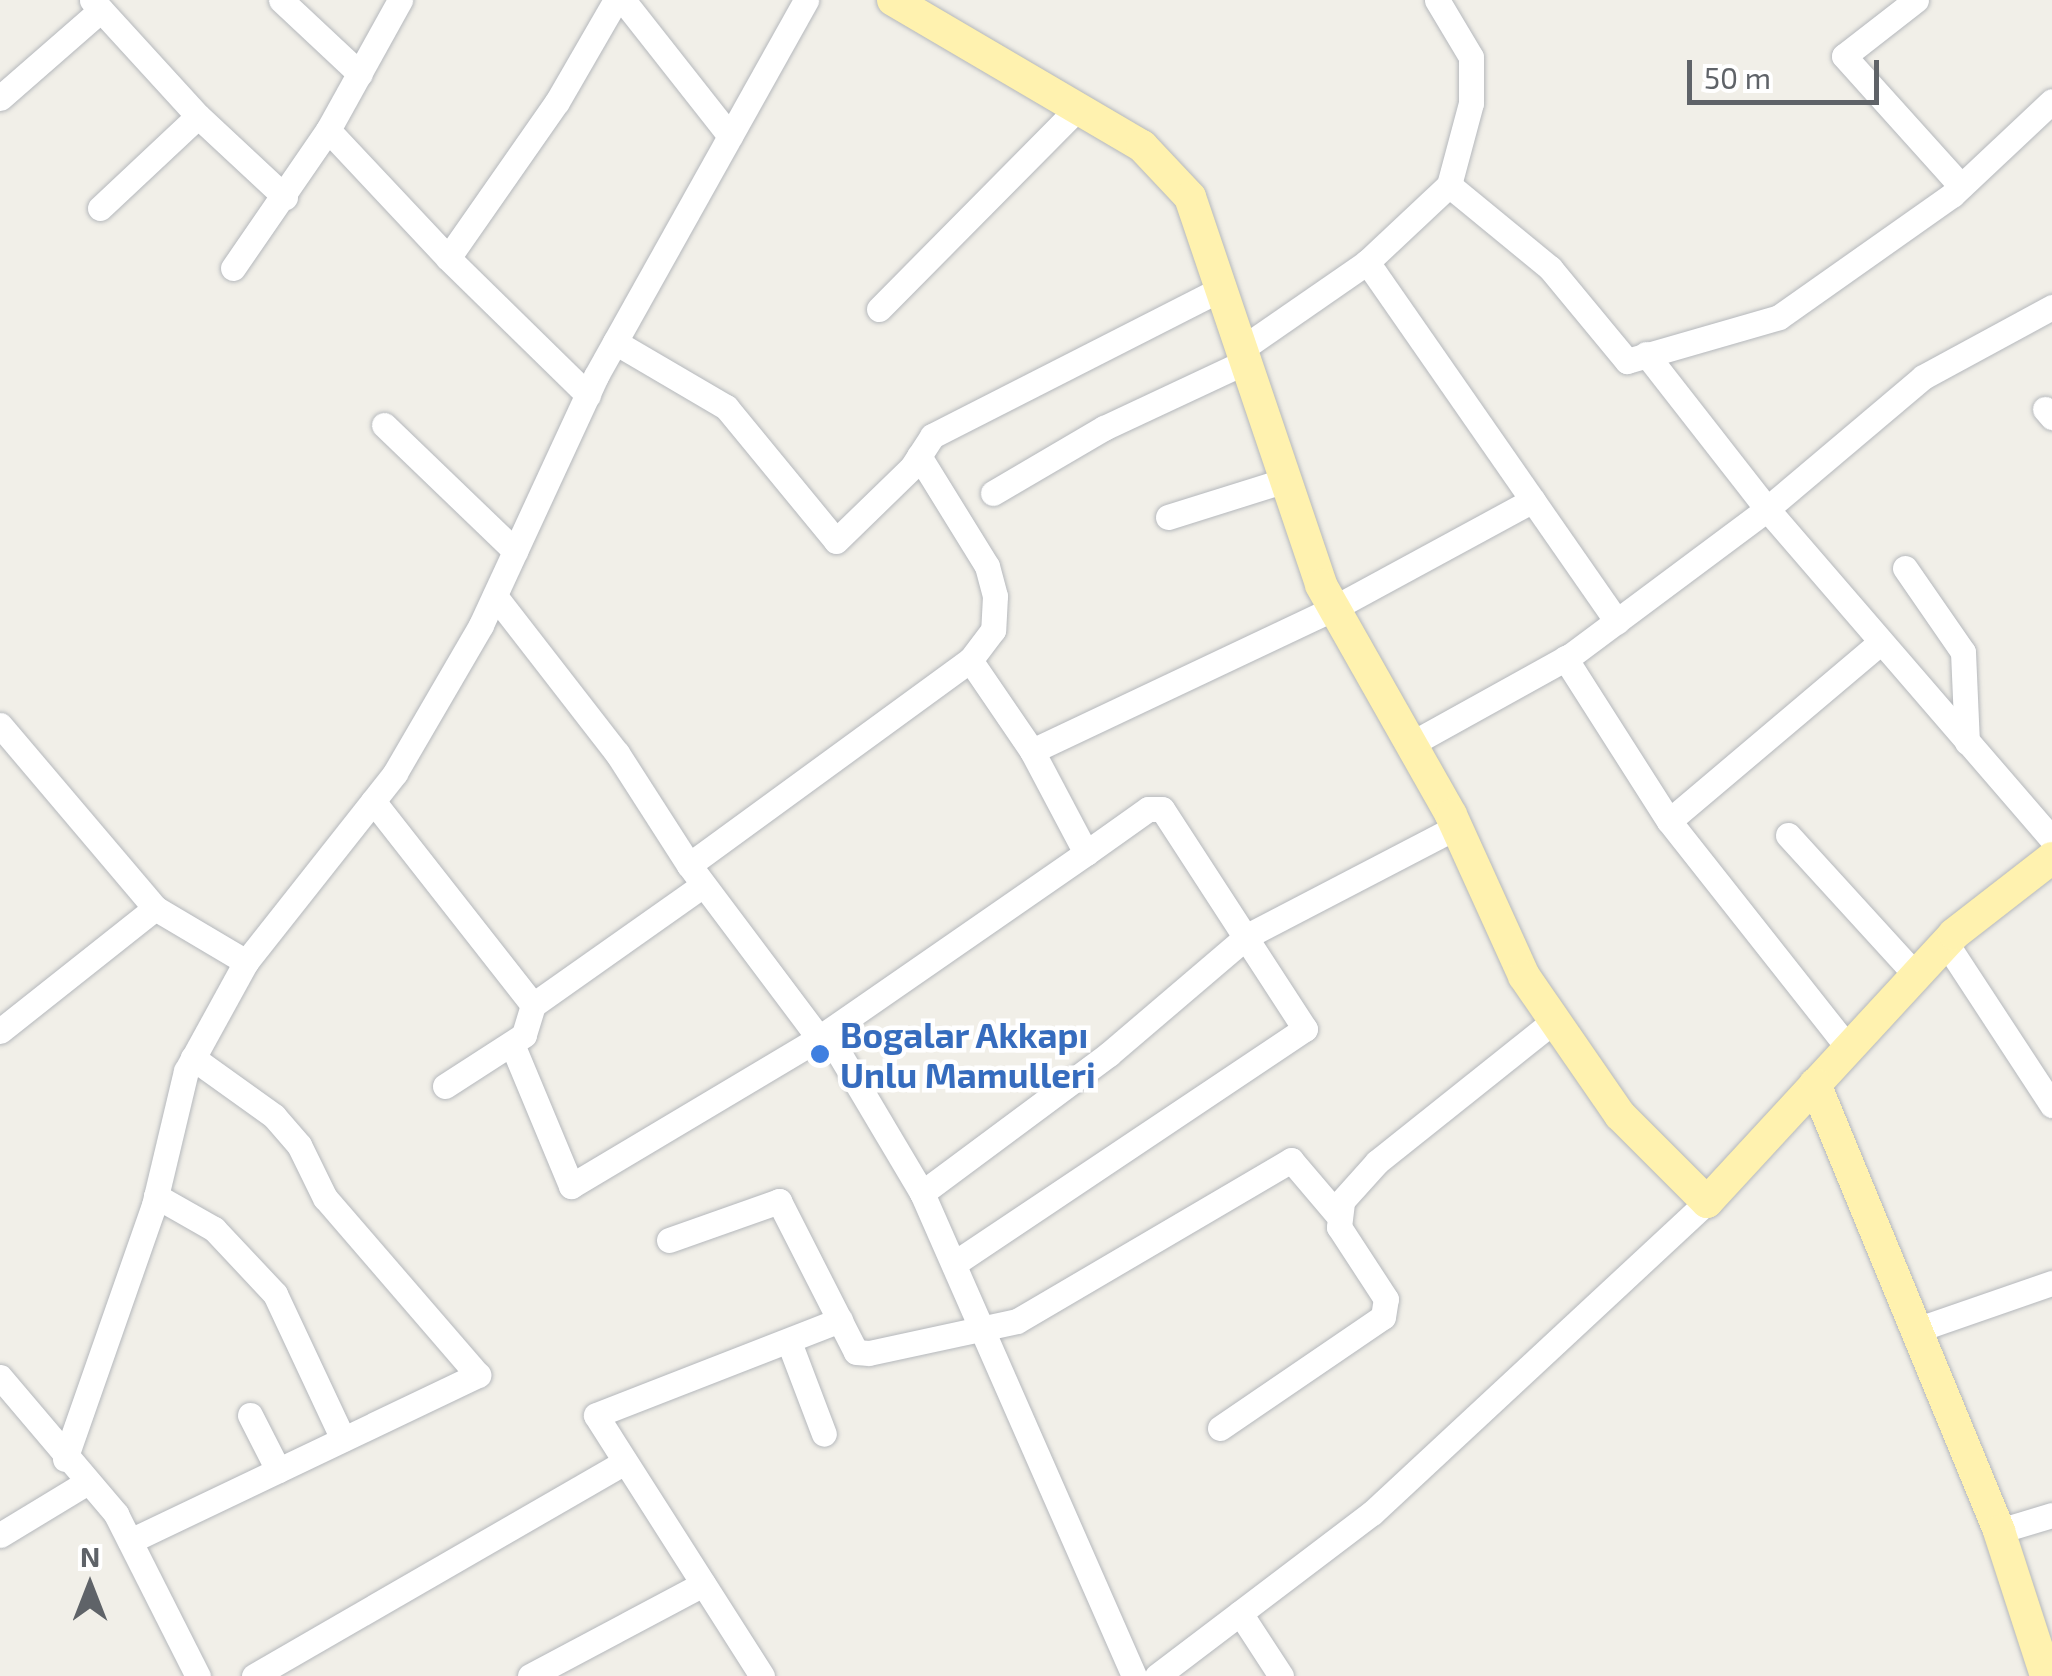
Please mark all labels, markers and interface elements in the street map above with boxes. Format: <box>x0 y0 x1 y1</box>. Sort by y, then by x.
scale bar <box>1692 40 1884 102</box>
text: 50 m <box>1704 59 1771 95</box>
place label: Bogalar Akkapı Unlu Mamulleri <box>840 1013 1096 1095</box>
marker: Bogalar Akkapı Unlu Mamulleri <box>809 1043 831 1065</box>
north arrow <box>40 1536 140 1636</box>
text: N <box>80 1539 100 1573</box>

